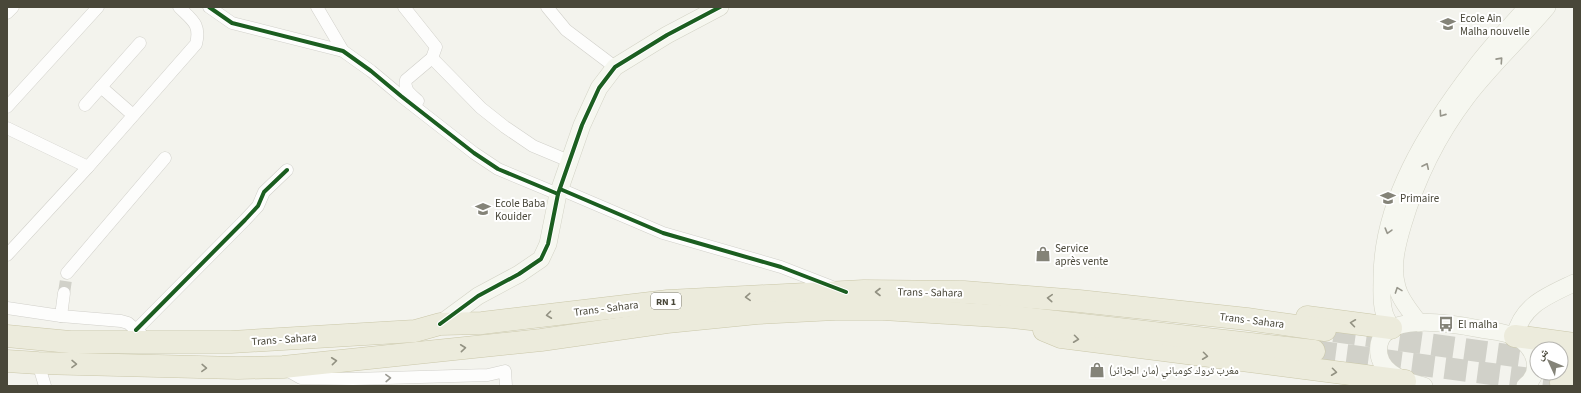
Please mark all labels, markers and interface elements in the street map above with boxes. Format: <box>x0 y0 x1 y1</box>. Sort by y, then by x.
place label: Ecole Ain Malha nouvelle <box>1460 11 1530 39</box>
school or university icon: Ecole Ain Malha nouvelle <box>1439 15 1457 33</box>
one-way arrow <box>1495 57 1502 65</box>
one-way arrow <box>1440 109 1447 116</box>
one-way arrow <box>1421 162 1429 170</box>
school or university icon: Primaire <box>1379 189 1397 207</box>
place label: Primaire <box>1400 191 1440 206</box>
place label: Ecole Baba Kouider <box>495 196 545 224</box>
school or university icon: Ecole Baba Kouider <box>474 200 492 218</box>
one-way arrow <box>1384 228 1392 234</box>
place label: Service après vente <box>1055 241 1109 269</box>
shop icon: Service après vente <box>1034 245 1052 263</box>
street label: Trans - Sahara <box>897 284 963 301</box>
one-way arrow <box>1395 287 1403 294</box>
one-way arrow <box>875 288 881 296</box>
road number: RN 1 <box>651 293 681 309</box>
one-way arrow <box>745 293 751 301</box>
one-way arrow <box>1047 294 1053 303</box>
street label: Trans - Sahara <box>573 297 639 320</box>
street label: Trans - Sahara <box>1219 309 1285 332</box>
one-way arrow <box>546 310 552 319</box>
bus stop icon: El malha <box>1437 315 1455 333</box>
place label: El malha <box>1458 317 1498 332</box>
one-way arrow <box>1350 319 1356 328</box>
street label: Trans - Sahara <box>251 330 317 349</box>
one-way arrow <box>1073 334 1079 343</box>
north arrow <box>1529 341 1569 381</box>
one-way arrow <box>460 344 466 353</box>
text: ش <box>1533 345 1552 364</box>
one-way arrow <box>1202 351 1208 360</box>
one-way arrow <box>330 357 337 366</box>
one-way arrow <box>71 360 77 368</box>
shop icon: مغرب تروك كومباني (مان الجزائر) <box>1088 361 1106 379</box>
one-way arrow <box>201 363 207 372</box>
place label: مغرب تروك كومباني (مان الجزائر) <box>1109 363 1239 379</box>
one-way arrow <box>1331 367 1337 376</box>
one-way arrow <box>385 374 391 382</box>

